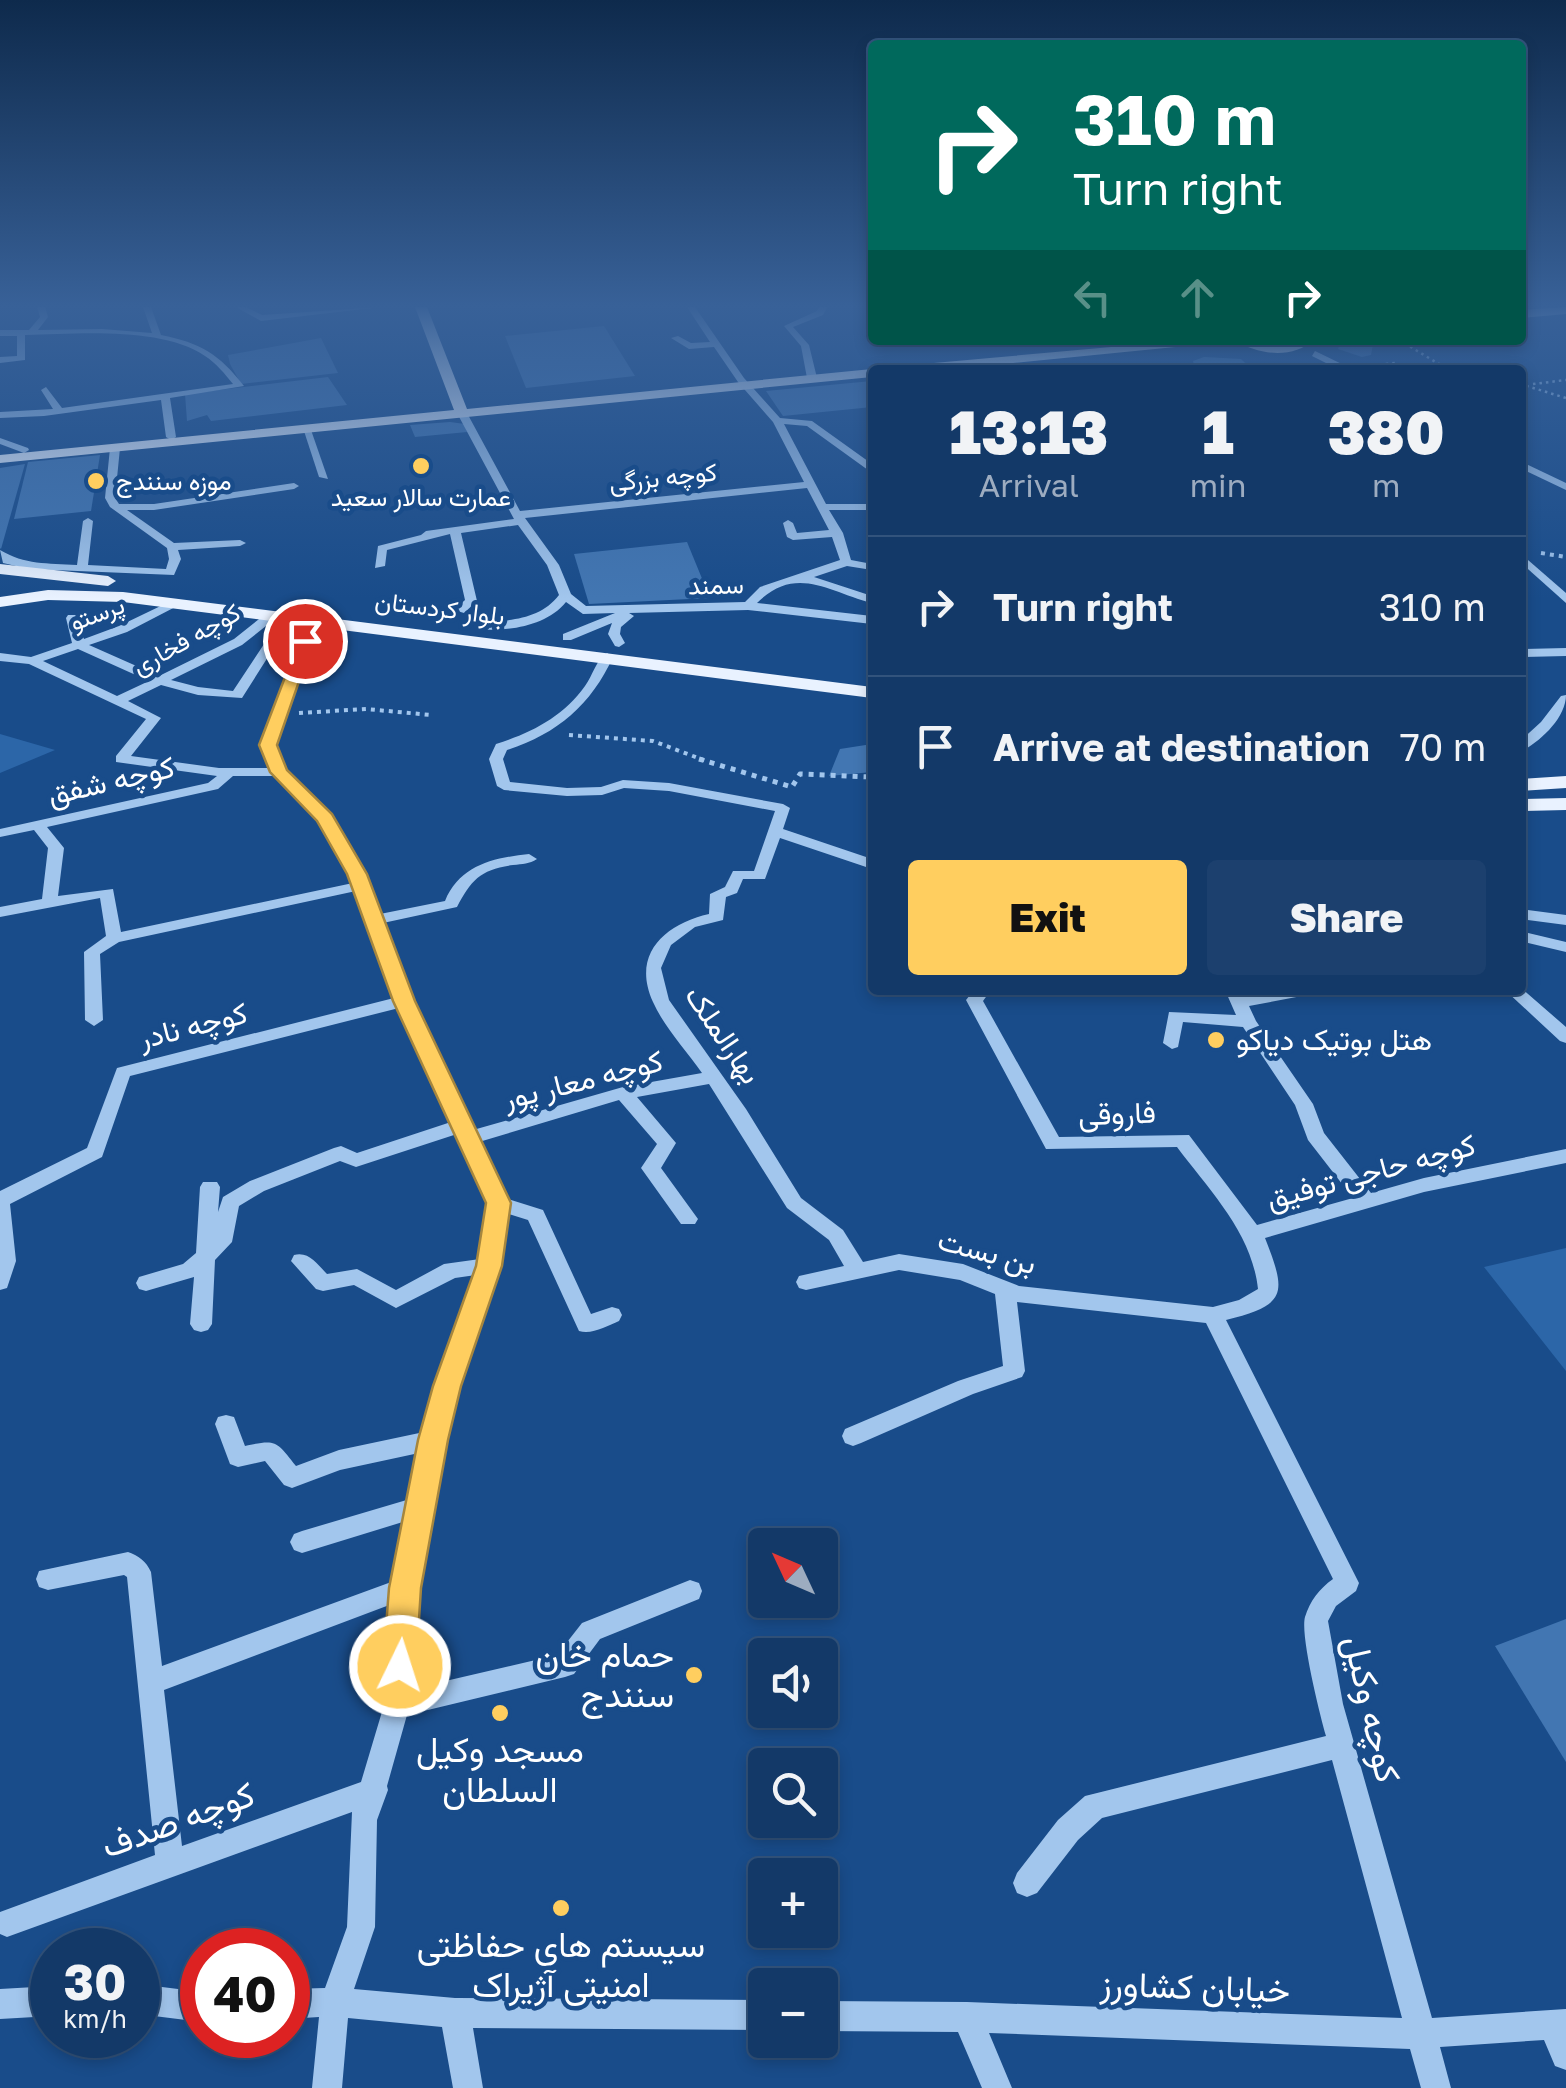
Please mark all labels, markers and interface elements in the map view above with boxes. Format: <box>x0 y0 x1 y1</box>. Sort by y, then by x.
text: 310 m <box>1073 76 1276 160</box>
icon: right <box>908 80 1038 210</box>
text: Turn right <box>1073 161 1283 215</box>
icon: left <box>1065 270 1120 325</box>
icon: ahead <box>1170 270 1225 325</box>
icon: right <box>1275 270 1330 325</box>
text: 13:13 <box>949 395 1108 467</box>
text: 1 <box>1202 395 1234 467</box>
text: 380 <box>1328 395 1445 467</box>
marker: عمارت سالار سعید <box>410 455 432 477</box>
street label: کوچه بزرگی <box>607 455 719 500</box>
place label: موزه سنندج <box>116 465 232 498</box>
text: Arrival <box>979 466 1079 504</box>
text: min <box>1190 466 1246 504</box>
text: m <box>1372 466 1400 504</box>
marker: موزه سنندج <box>85 470 107 492</box>
place label: عمارت سالار سعید <box>331 481 511 513</box>
street label: سمند <box>688 569 744 600</box>
icon: right <box>908 579 963 634</box>
street label: بلوار کردستان <box>373 584 507 632</box>
text: Turn right <box>993 584 1173 629</box>
text: 310 m <box>1379 584 1486 629</box>
street label: پرستو <box>65 588 129 639</box>
street label: کوچه فخاری <box>126 596 246 683</box>
pin <box>263 599 348 684</box>
icon: arrive <box>278 614 333 669</box>
icon: arrive <box>908 719 963 774</box>
text: Arrive at destination <box>993 724 1370 769</box>
text: 70 m <box>1400 724 1487 769</box>
street label: کوچه شفق <box>44 748 178 815</box>
button: Exit <box>908 860 1187 975</box>
button: Share <box>1207 860 1486 975</box>
street label: بهارالملک <box>677 979 770 1091</box>
street label: کوچه نادر <box>134 994 252 1059</box>
place label: هتل بوتیک دیاکو <box>1236 1021 1432 1058</box>
marker: هتل بوتیک دیاکو <box>1205 1029 1227 1051</box>
street label: کوچه معار پور <box>498 1042 667 1119</box>
street label: فاروقی <box>1077 1094 1157 1133</box>
street label: کوچه حاجی توفیق <box>1262 1126 1480 1219</box>
street label: بن بست <box>934 1221 1040 1282</box>
north arrow <box>748 1528 838 1618</box>
map controls <box>748 1528 838 2058</box>
position arrow <box>348 1614 452 1718</box>
street label: کوچه وکیل <box>1332 1631 1410 1787</box>
place label: حمام خان سنندج <box>535 1633 674 1719</box>
button: sound <box>748 1638 838 1728</box>
marker: حمام خان سنندج <box>683 1664 705 1686</box>
marker: مسجد وکیل السلطان <box>489 1702 511 1724</box>
place label: مسجد وکیل السلطان <box>416 1728 584 1810</box>
button: search <box>748 1748 838 1838</box>
street label: کوچه صدف <box>95 1772 261 1870</box>
button: + <box>748 1858 838 1948</box>
marker: سیستم های حفاظتی امنیتی آژیراک <box>550 1897 572 1919</box>
place label: سیستم های حفاظتی امنیتی آژیراک <box>417 1923 705 2007</box>
speed limit sign: 40 <box>180 1928 310 2058</box>
text: 30 <box>63 1951 126 2011</box>
street label: خیابان کشاورز <box>1098 1962 1291 2012</box>
button: − <box>748 1968 838 2058</box>
text: km/h <box>63 2003 127 2034</box>

